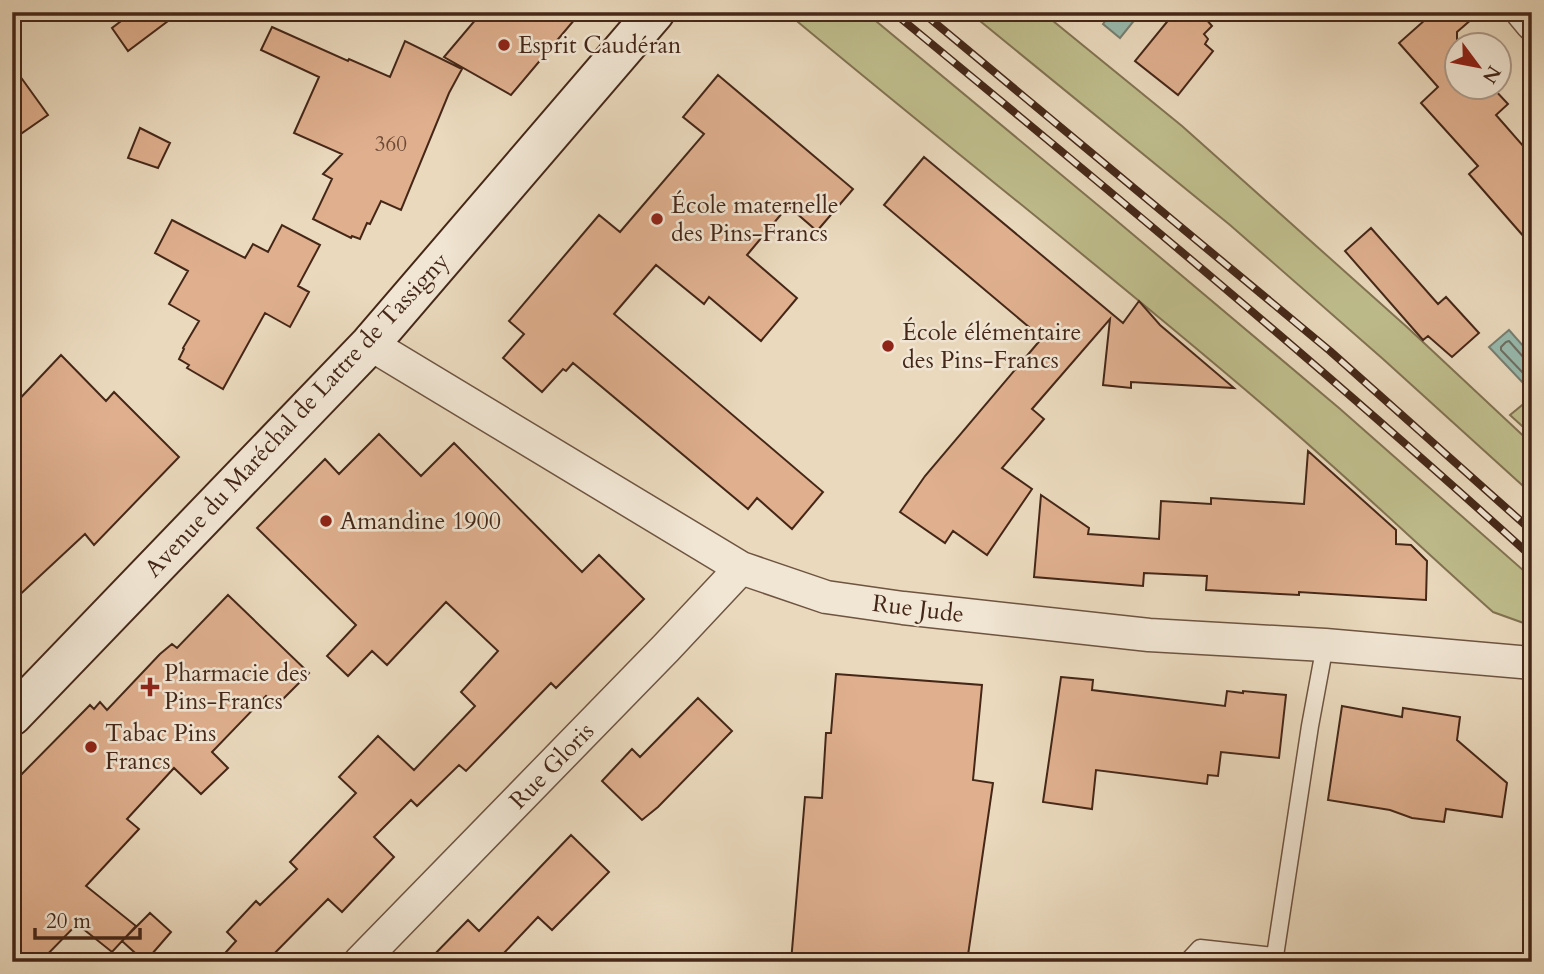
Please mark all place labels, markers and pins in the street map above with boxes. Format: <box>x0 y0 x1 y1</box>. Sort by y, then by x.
place label: Esprit Caudéran <box>518 29 682 62</box>
marker: Esprit Caudéran <box>496 37 512 53</box>
place label: École maternelle des Pins-Francs <box>671 189 839 250</box>
marker: École maternelle des Pins-Francs <box>649 211 665 227</box>
place label: École élémentaire des Pins-Francs <box>902 316 1081 377</box>
marker: École élémentaire des Pins-Francs <box>880 338 896 354</box>
place label: Amandine 1900 <box>340 505 501 538</box>
marker: Amandine 1900 <box>318 513 334 529</box>
place label: Pharmacie des Pins-Francs <box>164 657 308 718</box>
marker: Pharmacie des Pins-Francs <box>142 679 158 695</box>
place label: Tabac Pins Francs <box>105 717 216 778</box>
marker: Tabac Pins Francs <box>83 739 99 755</box>

